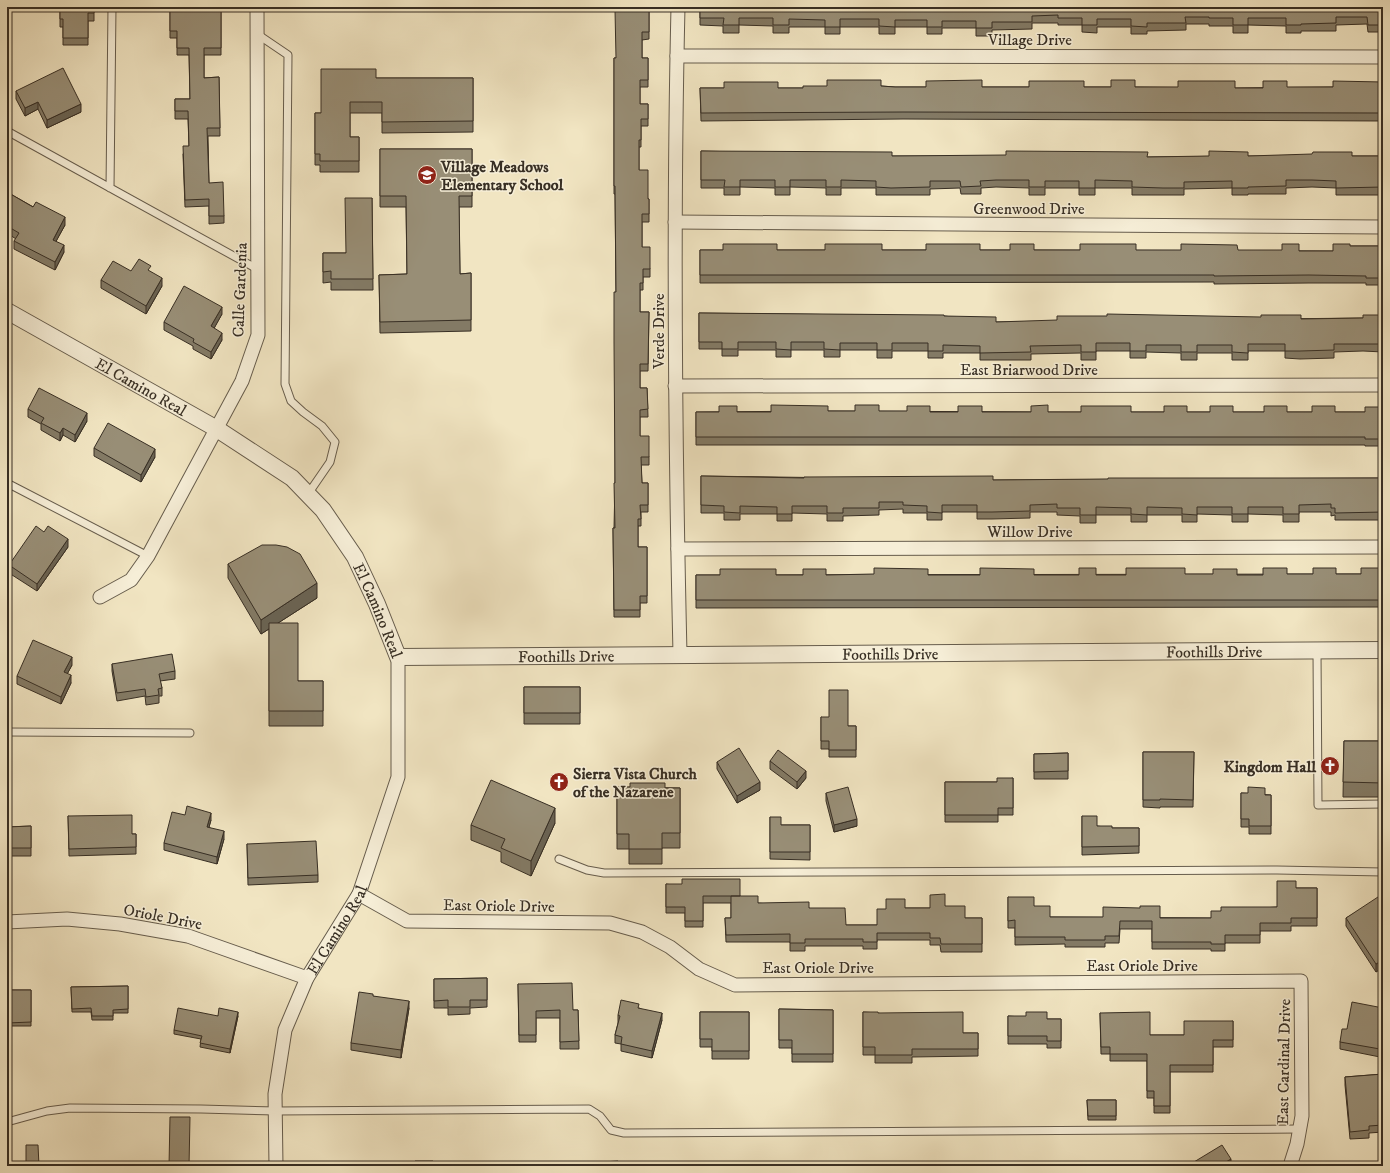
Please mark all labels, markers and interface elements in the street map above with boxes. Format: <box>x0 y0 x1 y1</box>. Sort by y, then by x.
street label: Village Drive <box>987 30 1072 50</box>
place label: Village Meadows Elementary School <box>440 157 565 195</box>
school or university icon: Village Meadows Elementary School <box>416 164 438 186</box>
street label: Greenwood Drive <box>973 199 1085 219</box>
street label: Calle Gardenia <box>228 242 252 338</box>
street label: Verde Drive <box>649 293 669 370</box>
street label: El Camino Real <box>92 354 190 421</box>
street label: East Briarwood Drive <box>960 360 1098 380</box>
street label: Willow Drive <box>986 522 1073 542</box>
street label: El Camino Real <box>348 560 406 661</box>
street label: Foothills Drive <box>1166 642 1263 663</box>
street label: Foothills Drive <box>842 644 939 665</box>
street label: Foothills Drive <box>518 646 615 667</box>
church icon: Kingdom Hall <box>1319 755 1341 777</box>
place label: Kingdom Hall <box>1223 757 1317 777</box>
place label: Sierra Vista Church of the Nazarene <box>573 764 698 802</box>
church icon: Sierra Vista Church of the Nazarene <box>548 771 570 793</box>
street label: El Camino Real <box>302 883 372 979</box>
street label: East Oriole Drive <box>443 895 555 917</box>
street label: Oriole Drive <box>122 900 204 934</box>
street label: East Oriole Drive <box>1086 956 1198 976</box>
street label: East Oriole Drive <box>762 958 874 978</box>
street label: East Cardinal Drive <box>1273 998 1295 1125</box>

